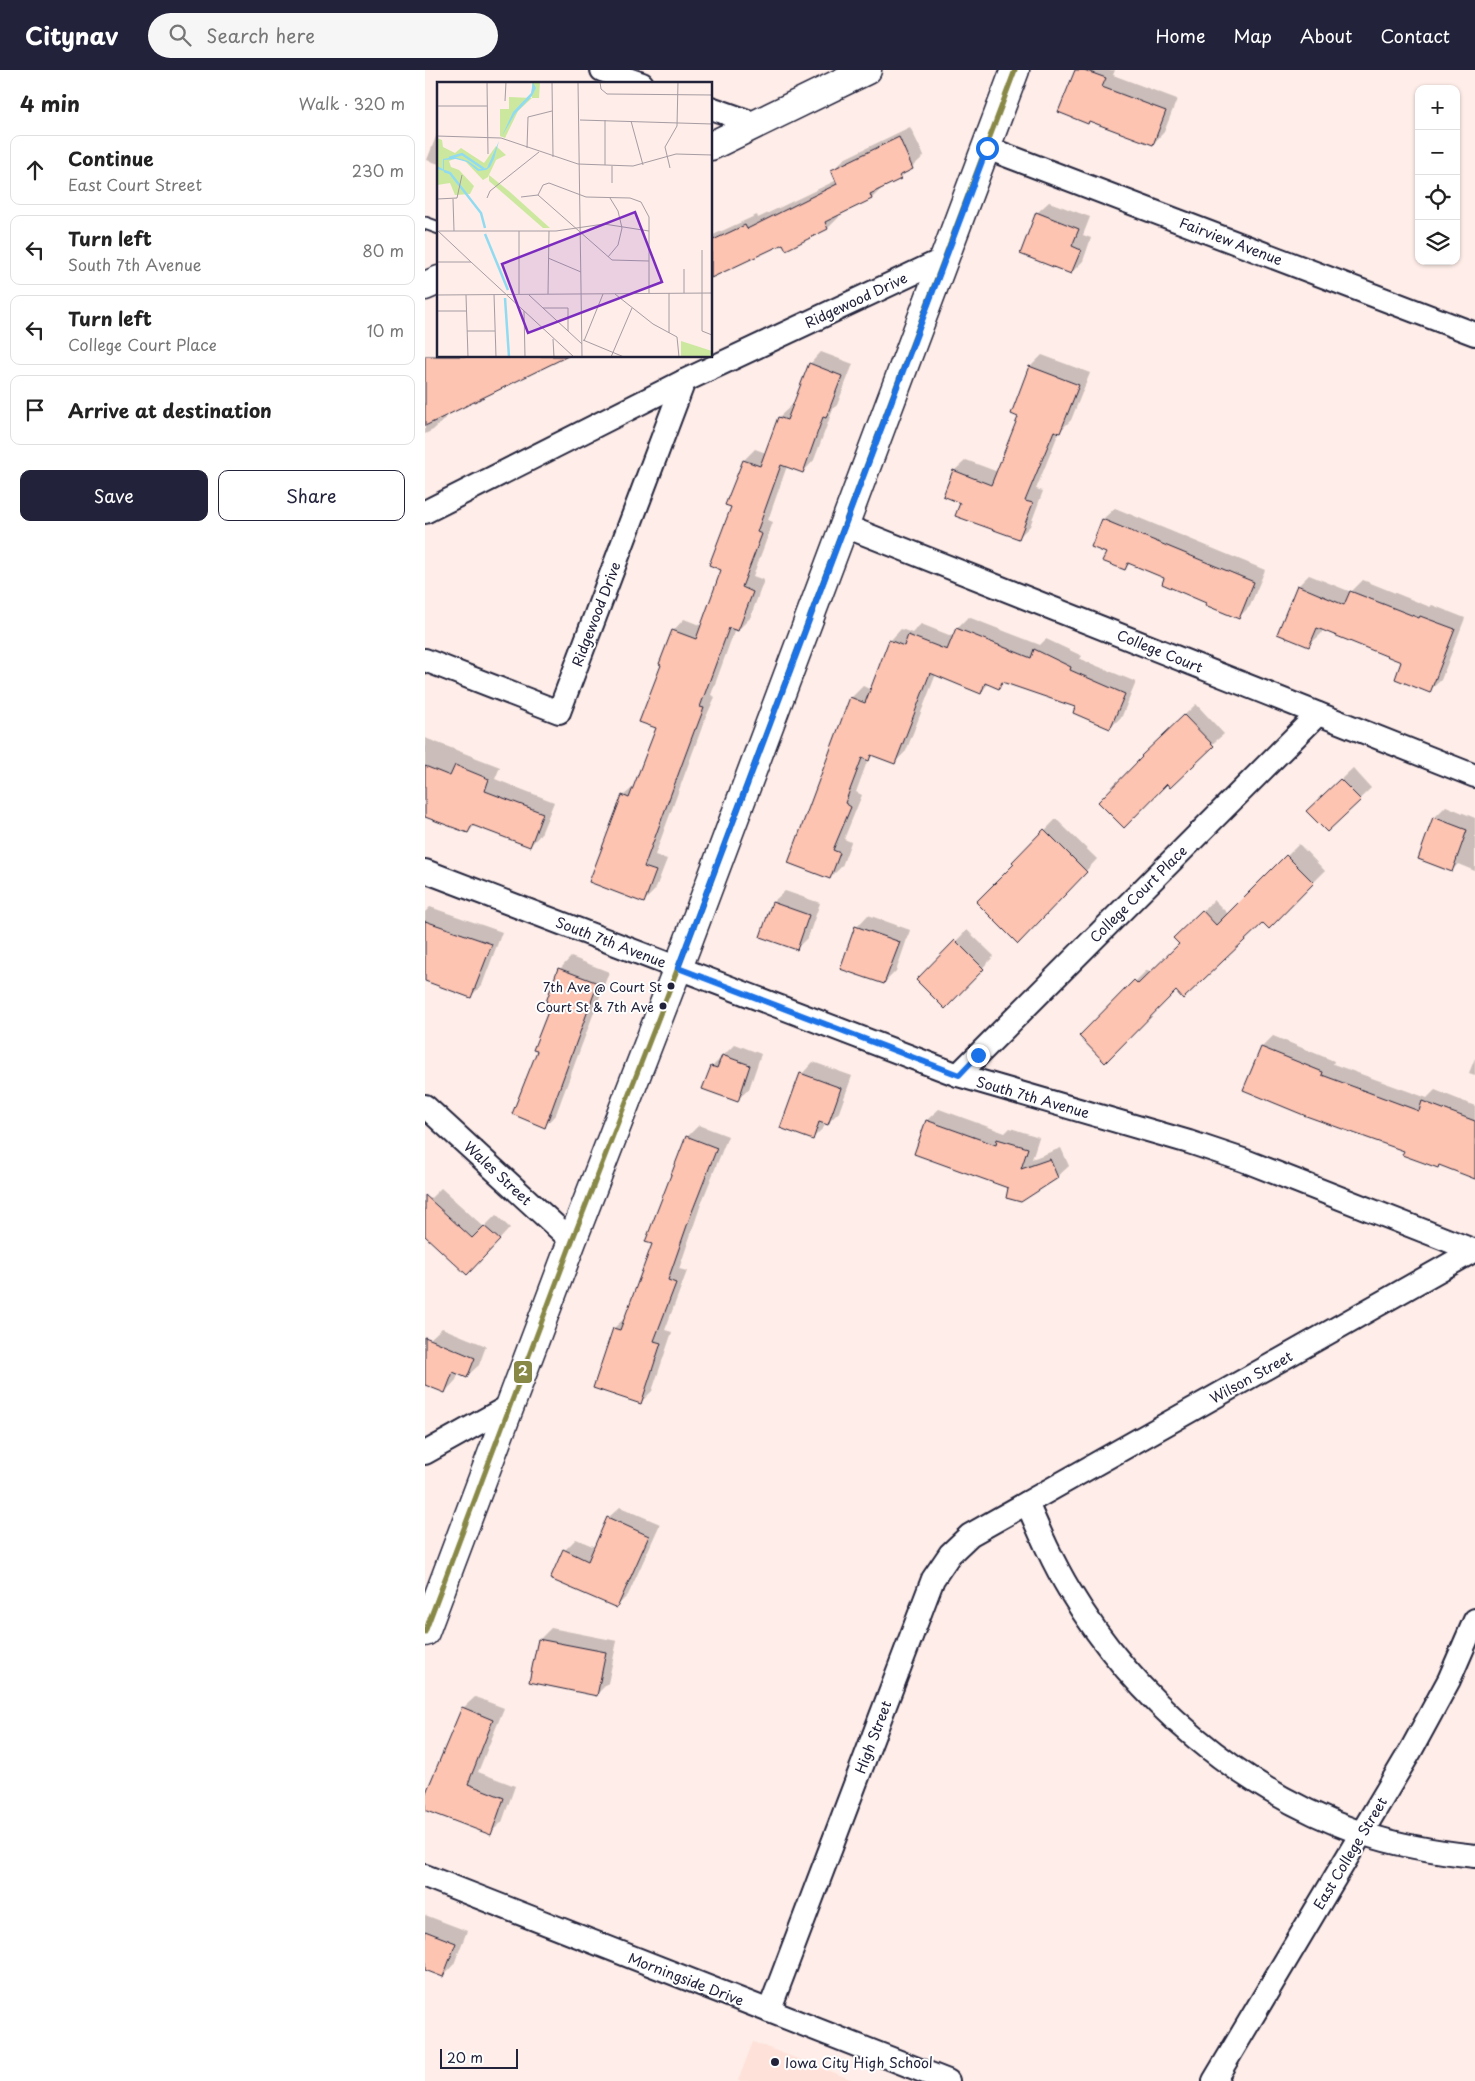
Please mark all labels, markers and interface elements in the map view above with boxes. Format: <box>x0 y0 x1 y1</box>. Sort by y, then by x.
search box <box>148 13 498 58</box>
text: Citynav <box>25 17 118 53</box>
icon: search <box>166 21 194 49</box>
text: Search here <box>206 21 315 49</box>
text: Home <box>1155 22 1205 49</box>
text: Map <box>1233 22 1272 49</box>
text: About <box>1300 22 1352 49</box>
text: Contact <box>1380 22 1450 49</box>
inset map <box>437 82 713 358</box>
map controls <box>1415 85 1460 265</box>
button: + <box>1415 85 1460 130</box>
text: 4 min <box>20 87 80 119</box>
text: Walk · 320 m <box>299 91 405 115</box>
button: − <box>1415 130 1460 175</box>
route start <box>976 137 999 160</box>
text: Continue <box>68 144 154 172</box>
icon: ahead <box>21 156 49 184</box>
text: 230 m <box>352 158 404 182</box>
text: East Court Street <box>68 172 202 196</box>
button: locate <box>1415 175 1460 220</box>
street label: Fairview Avenue <box>1177 212 1286 270</box>
button: layers <box>1415 220 1460 265</box>
text: Turn left <box>68 224 152 252</box>
icon: left <box>21 236 49 264</box>
text: 80 m <box>362 238 404 262</box>
text: South 7th Avenue <box>68 252 202 276</box>
street label: Ridgewood Drive <box>801 267 911 333</box>
text: Turn left <box>68 304 152 332</box>
icon: left <box>21 316 49 344</box>
text: 10 m <box>367 318 404 342</box>
text: College Court Place <box>68 332 217 356</box>
icon: arrive <box>21 396 49 424</box>
text: Arrive at destination <box>68 396 272 424</box>
button: Save <box>20 470 208 521</box>
button: Share <box>218 470 405 521</box>
street label: Ridgewood Drive <box>566 558 626 670</box>
street label: College Court <box>1114 624 1206 678</box>
street label: College Court Place <box>1085 841 1191 947</box>
street label: South 7th Avenue <box>553 911 670 973</box>
place label: 7th Ave @ Court St <box>543 977 662 996</box>
marker: 7th Ave @ Court St <box>666 981 676 991</box>
place label: Court St & 7th Ave <box>536 997 654 1016</box>
marker: Court St & 7th Ave <box>658 1001 668 1011</box>
route end <box>967 1044 990 1067</box>
street label: South 7th Avenue <box>974 1071 1092 1123</box>
street label: Wales Street <box>459 1136 537 1210</box>
street label: Wilson Street <box>1206 1345 1296 1408</box>
line badge: 2 <box>513 1360 533 1384</box>
text: 2 <box>518 1360 528 1381</box>
street label: High Street <box>849 1697 897 1777</box>
street label: East College Street <box>1308 1793 1392 1913</box>
street label: Morningside Drive <box>625 1947 747 2011</box>
scale bar <box>440 2046 517 2069</box>
text: 20 m <box>447 2047 483 2068</box>
place label: Iowa City High School <box>785 2052 933 2073</box>
marker: Iowa City High School <box>769 2056 781 2068</box>

